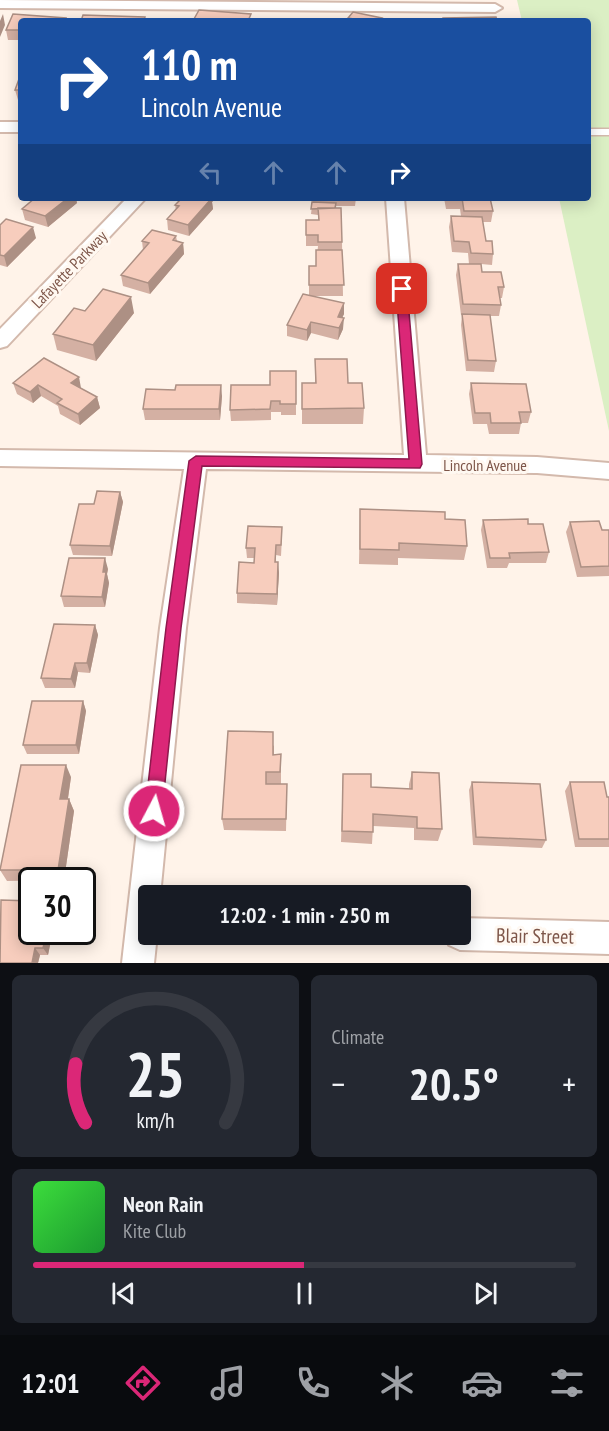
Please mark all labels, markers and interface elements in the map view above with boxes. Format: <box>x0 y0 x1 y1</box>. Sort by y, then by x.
text: 110 m <box>141 37 238 92</box>
icon: right <box>42 42 120 120</box>
text: Lincoln Avenue <box>141 90 282 124</box>
icon: left <box>194 156 227 189</box>
icon: ahead <box>257 156 290 189</box>
icon: ahead <box>320 156 353 189</box>
icon: right <box>383 156 416 189</box>
street label: Lafayette Parkway <box>27 226 111 312</box>
pin <box>376 263 427 314</box>
icon: arrive <box>385 272 418 305</box>
street label: Lincoln Avenue <box>443 455 527 475</box>
position arrow <box>122 779 186 843</box>
speed limit sign: 30 <box>18 867 96 945</box>
text: 12:02 · 1 min · 250 m <box>219 901 390 929</box>
street label: Blair Street <box>496 922 574 950</box>
text: Climate <box>332 1024 384 1050</box>
text: 25 <box>125 1033 185 1114</box>
text: 20.5° <box>409 1054 499 1112</box>
text: − <box>332 1062 345 1105</box>
text: + <box>562 1062 576 1105</box>
text: km/h <box>136 1106 174 1134</box>
text: Neon Rain <box>123 1190 203 1218</box>
text: Kite Club <box>123 1218 186 1244</box>
icon: previous <box>107 1277 140 1310</box>
icon: pause <box>288 1277 321 1310</box>
icon: next <box>469 1277 502 1310</box>
icon: directions <box>122 1362 164 1404</box>
icon: music <box>207 1362 249 1404</box>
icon: phone <box>292 1362 334 1404</box>
icon: climate <box>376 1362 418 1404</box>
icon: car <box>461 1362 503 1404</box>
icon: filters <box>546 1362 588 1404</box>
text: 12:01 <box>21 1366 80 1400</box>

